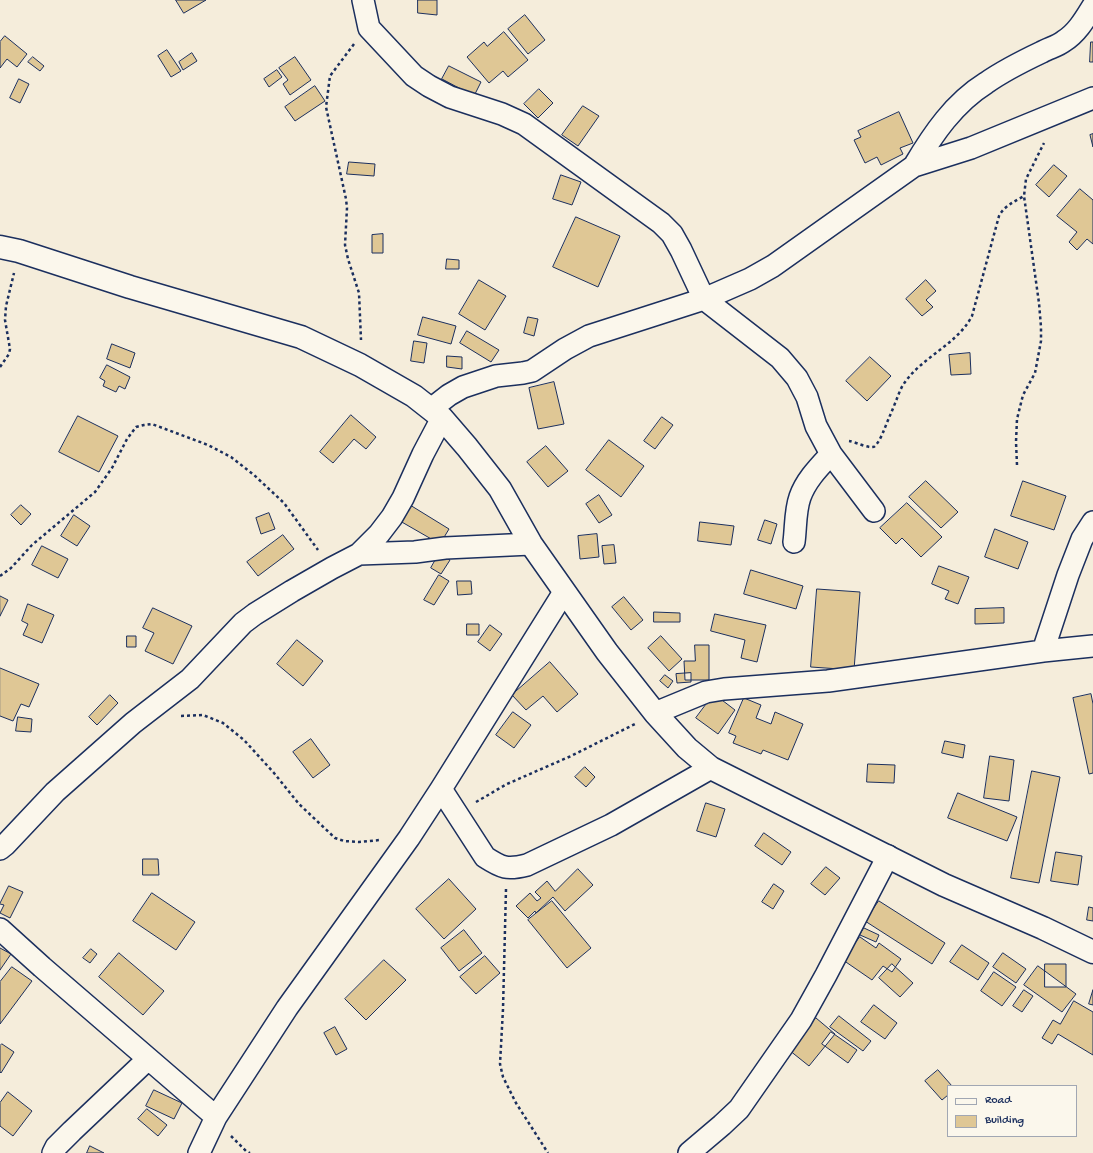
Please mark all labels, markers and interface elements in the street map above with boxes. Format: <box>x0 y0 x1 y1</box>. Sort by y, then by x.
legend <box>947 1085 1077 1137</box>
text: Road <box>985 1094 1011 1108</box>
text: Building <box>985 1114 1024 1128</box>

